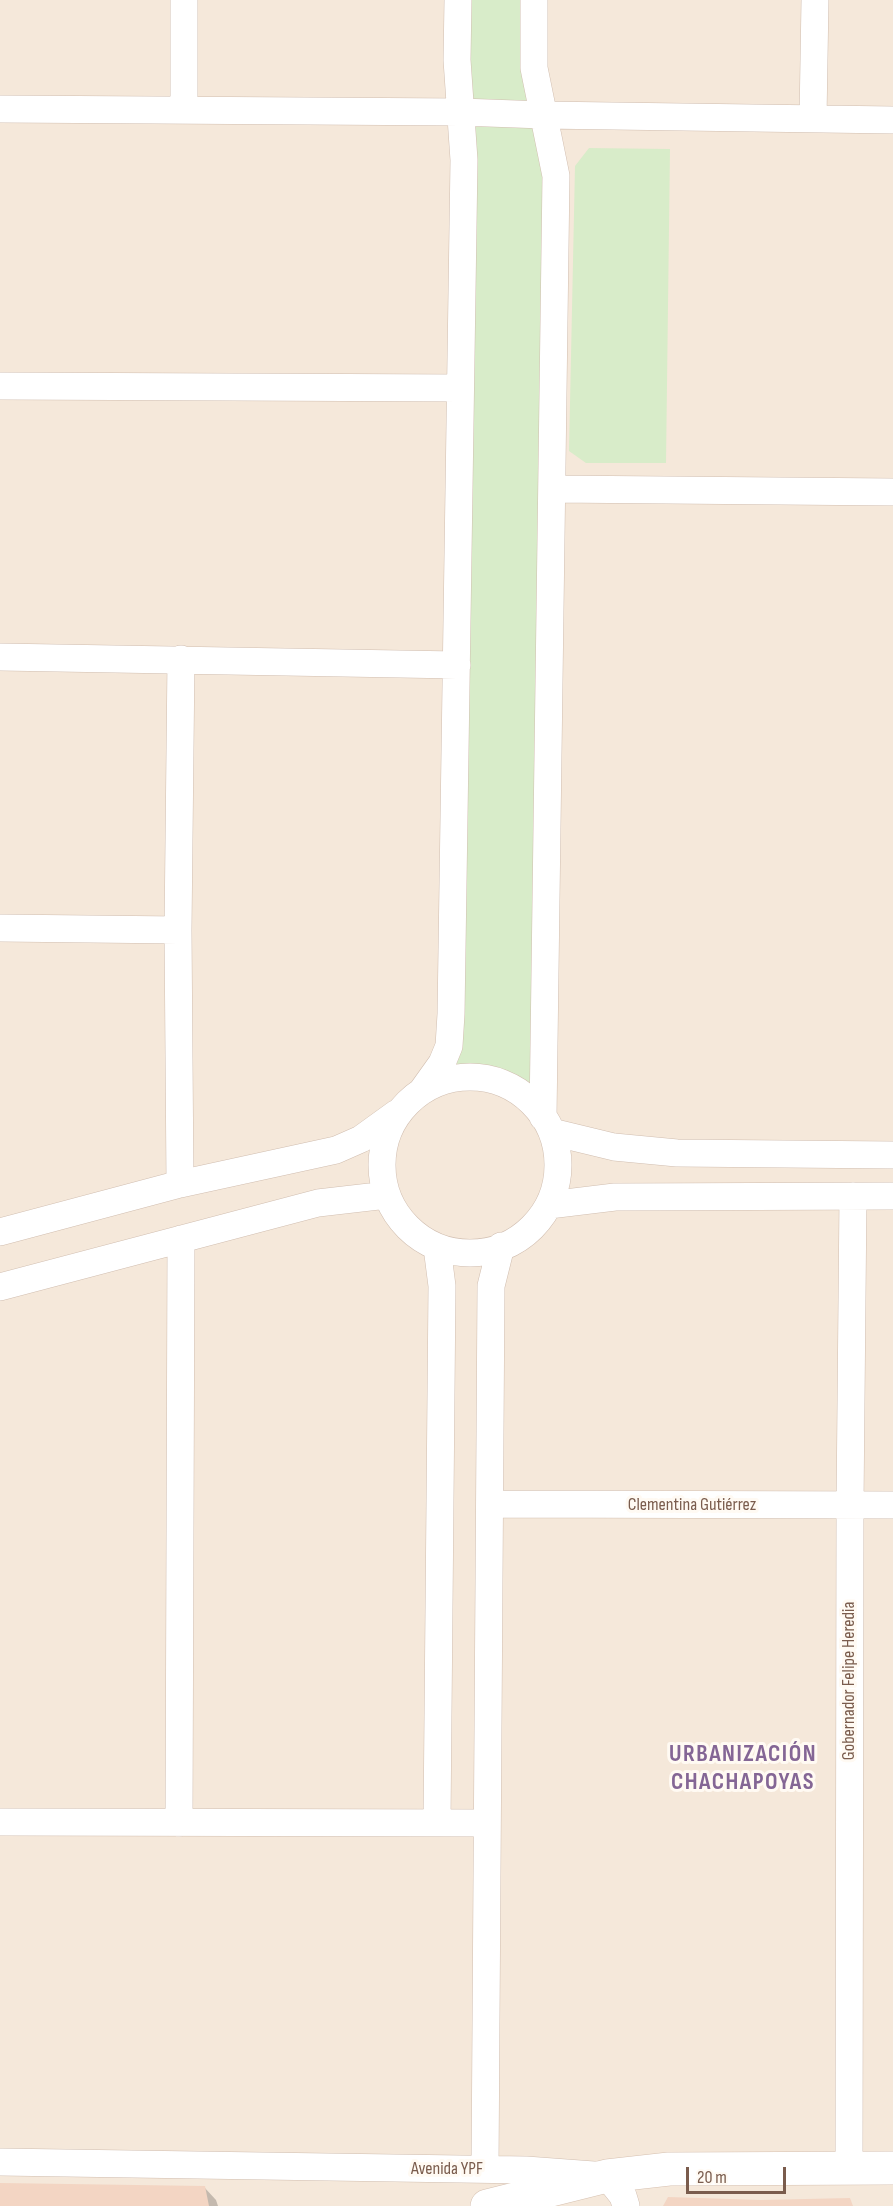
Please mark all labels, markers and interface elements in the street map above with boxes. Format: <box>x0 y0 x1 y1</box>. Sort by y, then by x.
street label: Clementina Gutiérrez <box>628 1494 756 1516</box>
street label: Gobernador Felipe Heredia <box>838 1602 860 1760</box>
district label: URBANIZACIÓN CHACHAPOYAS <box>669 1741 817 1797</box>
scale bar <box>689 2155 790 2193</box>
street label: Avenida YPF <box>411 2158 483 2180</box>
text: 20 m <box>697 2167 727 2188</box>

